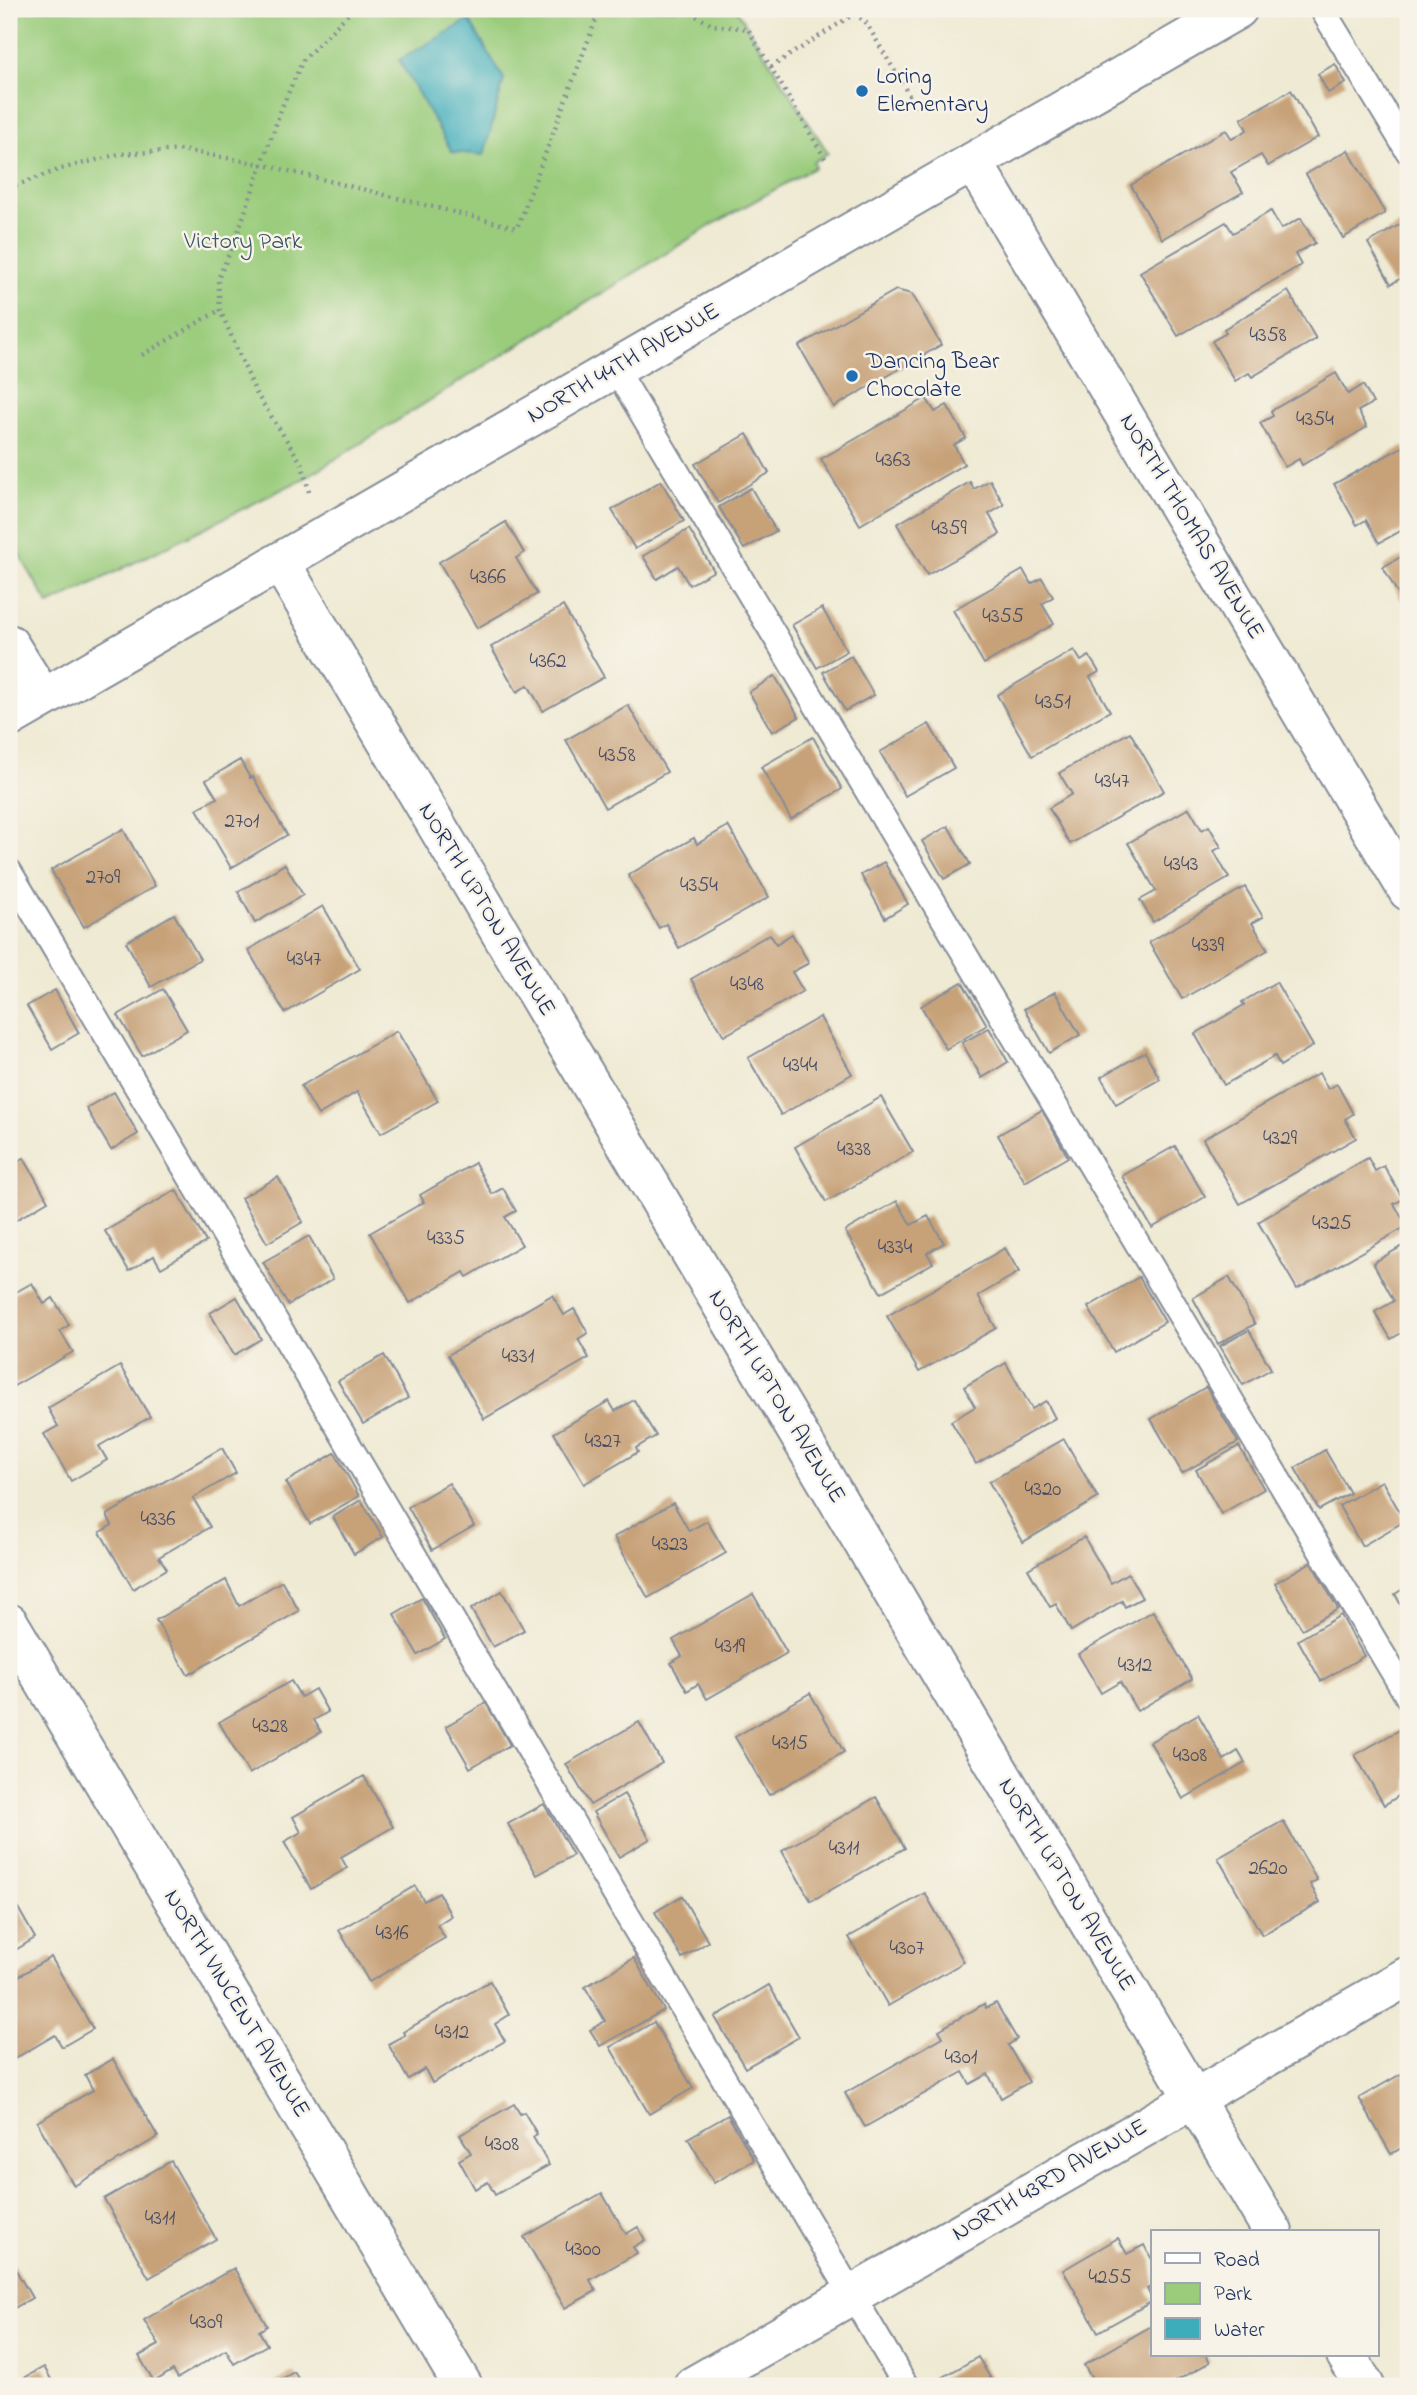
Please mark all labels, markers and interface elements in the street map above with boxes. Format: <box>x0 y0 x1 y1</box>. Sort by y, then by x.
place label: Loring Elementary <box>876 60 988 124</box>
marker: Loring Elementary <box>854 83 870 99</box>
park label: Victory Park <box>183 225 303 261</box>
street label: NORTH 44TH AVENUE <box>521 294 727 434</box>
house number: 4358 <box>1249 321 1287 351</box>
place label: Dancing Bear Chocolate <box>865 345 1000 408</box>
marker: Dancing Bear Chocolate <box>844 368 860 384</box>
house number: 4354 <box>1296 405 1334 435</box>
street label: NORTH THOMAS AVENUE <box>1109 407 1273 647</box>
house number: 4363 <box>875 446 911 476</box>
house number: 4359 <box>931 514 968 544</box>
house number: 4366 <box>470 563 506 593</box>
house number: 4355 <box>982 602 1024 632</box>
house number: 4362 <box>529 647 567 677</box>
house number: 4351 <box>1035 688 1071 718</box>
house number: 4358 <box>598 741 636 771</box>
house number: 4347 <box>1095 767 1130 797</box>
street label: NORTH UPTON AVENUE <box>408 797 564 1023</box>
house number: 2701 <box>225 807 260 837</box>
house number: 4343 <box>1164 850 1198 880</box>
house number: 2709 <box>86 863 121 893</box>
house number: 4354 <box>680 871 718 901</box>
house number: 4339 <box>1192 931 1225 961</box>
house number: 4347 <box>287 945 322 975</box>
house number: 4348 <box>730 970 764 1000</box>
house number: 4344 <box>783 1051 818 1081</box>
house number: 4329 <box>1263 1124 1298 1154</box>
house number: 4338 <box>837 1135 871 1165</box>
house number: 4325 <box>1312 1209 1352 1239</box>
house number: 4335 <box>427 1224 465 1254</box>
house number: 4334 <box>878 1233 913 1263</box>
street label: NORTH UPTON AVENUE <box>698 1284 854 1510</box>
house number: 4331 <box>502 1342 535 1372</box>
house number: 4327 <box>585 1427 622 1457</box>
house number: 4320 <box>1025 1475 1061 1505</box>
house number: 4336 <box>140 1505 176 1535</box>
house number: 4323 <box>652 1530 688 1560</box>
house number: 4319 <box>715 1632 746 1662</box>
house number: 4312 <box>1118 1651 1152 1681</box>
house number: 4328 <box>252 1712 288 1742</box>
house number: 4315 <box>772 1729 808 1759</box>
house number: 4308 <box>1173 1741 1207 1771</box>
street label: NORTH UPTON AVENUE <box>988 1772 1144 1998</box>
house number: 4311 <box>829 1834 860 1864</box>
house number: 2620 <box>1248 1854 1288 1884</box>
street label: NORTH VINCENT AVENUE <box>154 1883 318 2125</box>
house number: 4316 <box>375 1919 409 1949</box>
house number: 4307 <box>889 1934 925 1964</box>
house number: 4312 <box>435 2018 469 2048</box>
house number: 4301 <box>944 2043 978 2073</box>
street label: NORTH 43RD AVENUE <box>946 2111 1154 2251</box>
house number: 4308 <box>485 2130 519 2160</box>
house number: 4311 <box>145 2204 176 2234</box>
legend <box>1151 2230 1378 2356</box>
house number: 4300 <box>565 2235 601 2265</box>
text: Road <box>1214 2246 1260 2276</box>
house number: 4255 <box>1088 2263 1132 2293</box>
text: Park <box>1214 2280 1253 2310</box>
house number: 4309 <box>190 2308 223 2338</box>
text: Water <box>1214 2316 1265 2346</box>

